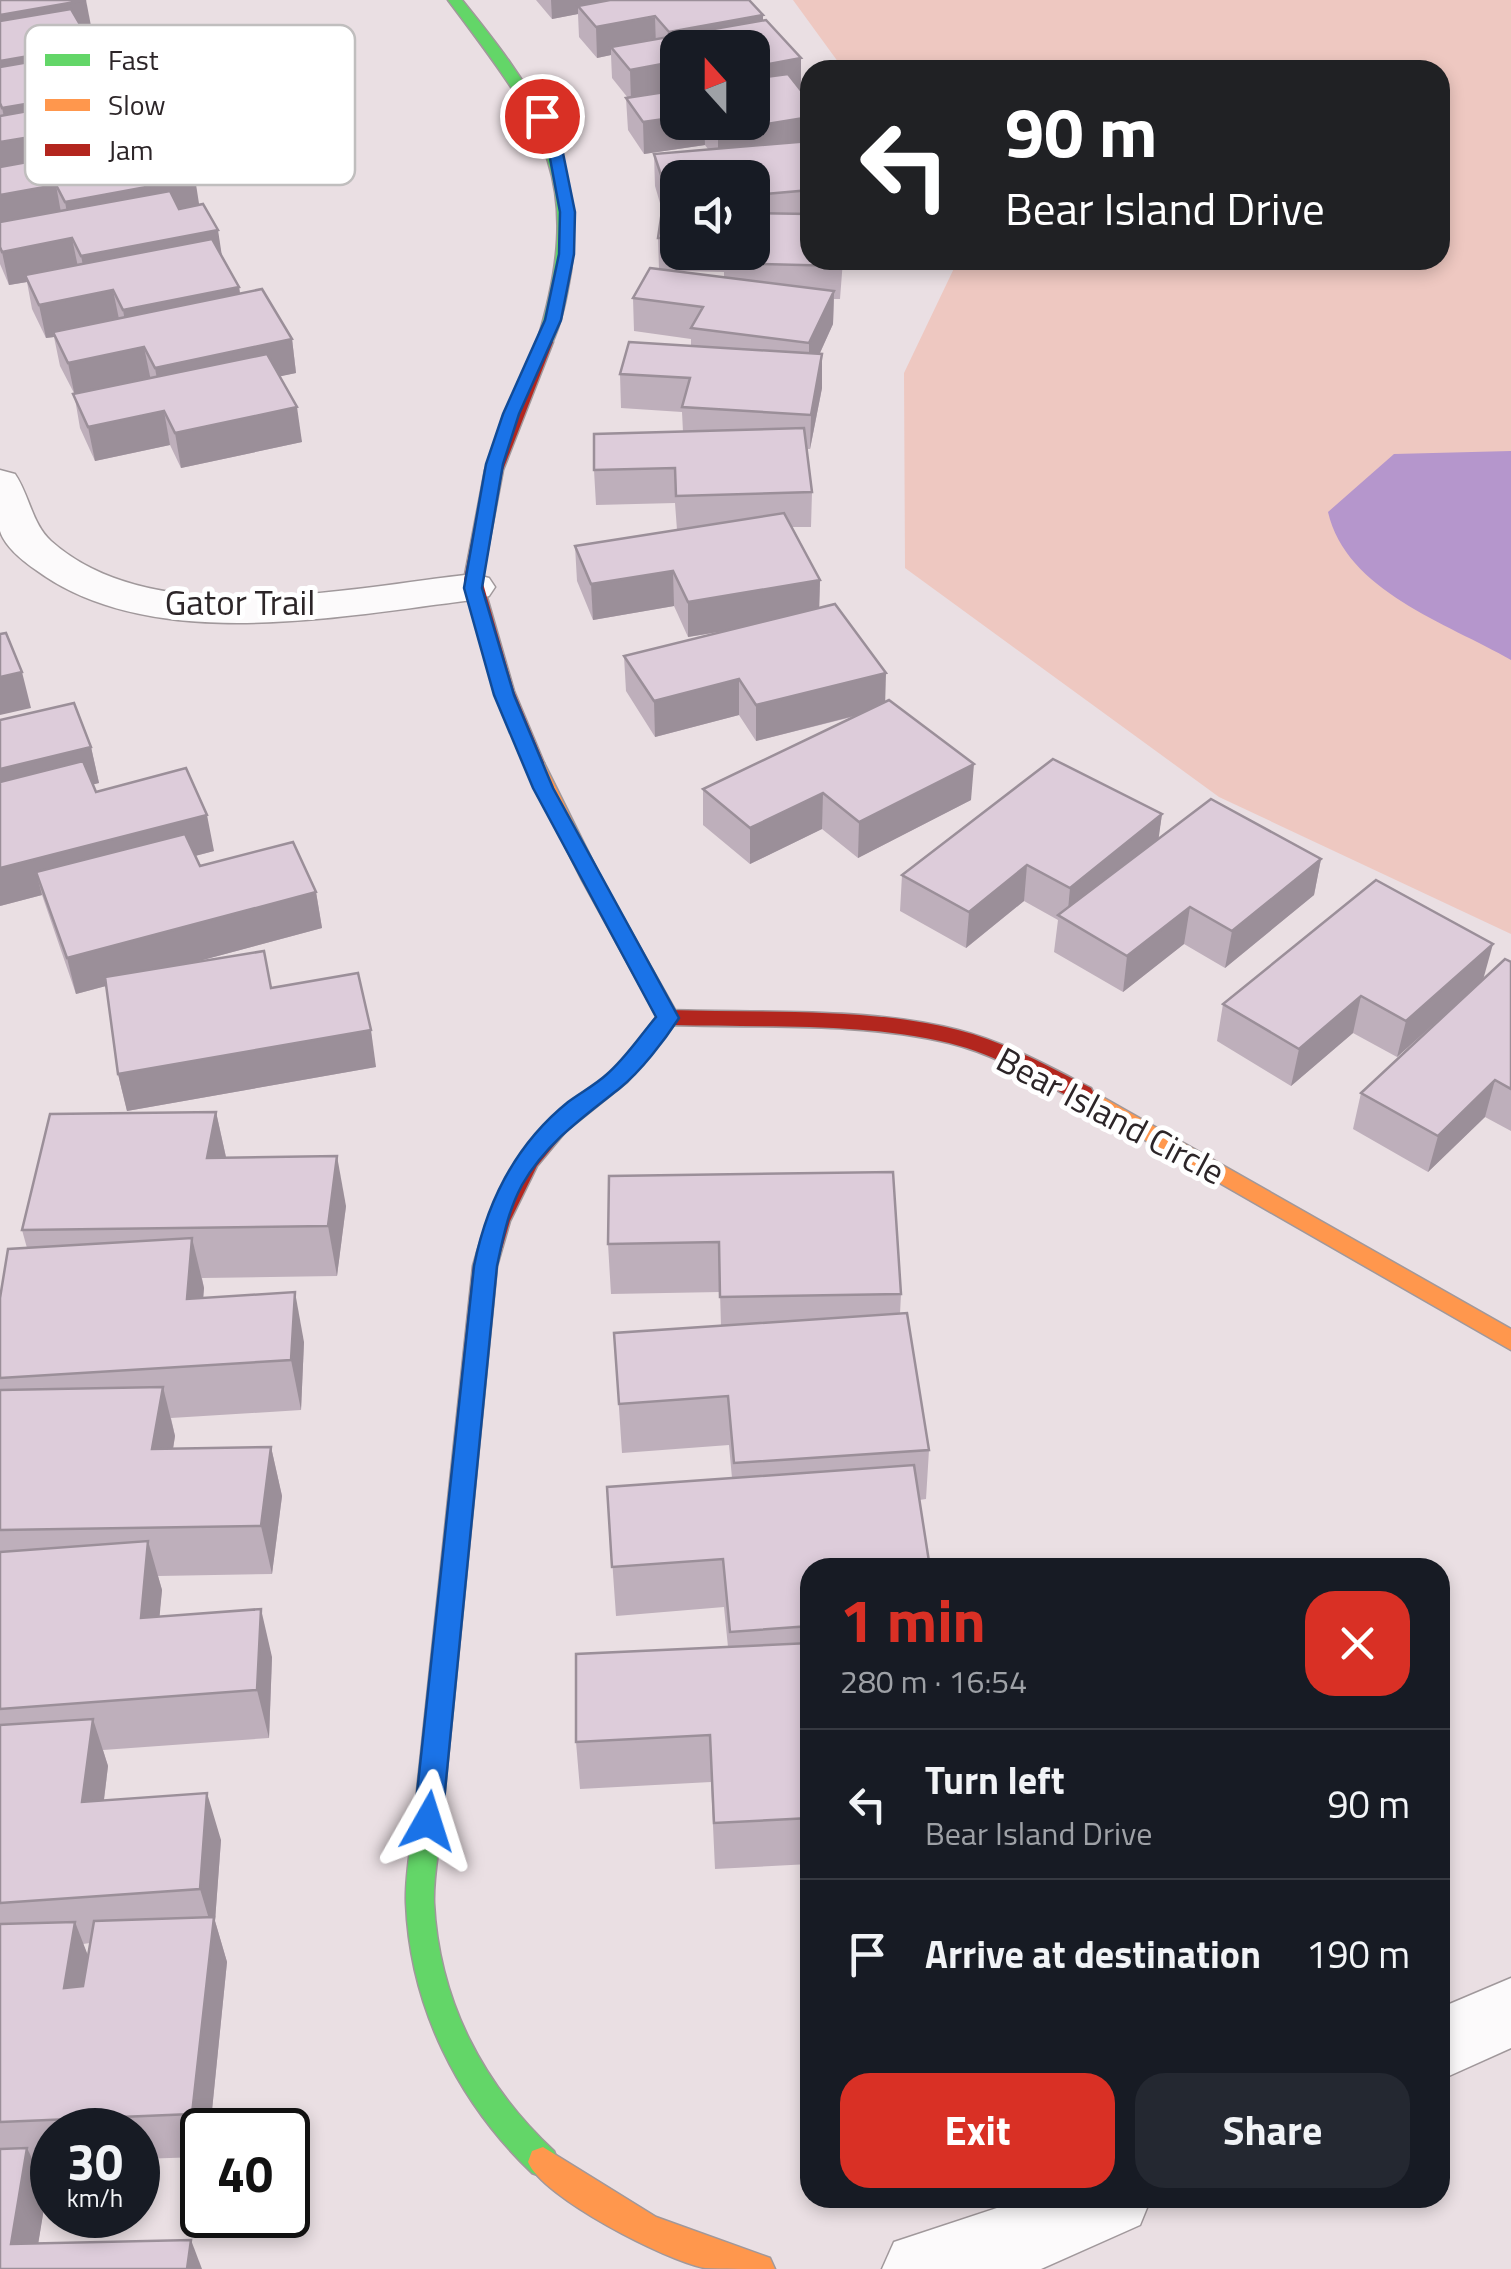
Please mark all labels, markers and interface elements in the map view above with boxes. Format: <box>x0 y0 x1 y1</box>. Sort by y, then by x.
legend <box>25 25 355 185</box>
north arrow <box>660 30 770 140</box>
map controls <box>660 30 770 270</box>
text: Fast <box>108 38 159 81</box>
pin <box>500 74 585 159</box>
text: 90 m <box>1005 78 1158 184</box>
text: Slow <box>108 83 166 126</box>
icon: arrive <box>515 89 570 144</box>
icon: left <box>840 100 970 230</box>
text: Jam <box>108 128 154 171</box>
button: sound <box>660 160 770 270</box>
text: Bear Island Drive <box>1005 174 1325 242</box>
street label: Gator Trail <box>165 575 315 629</box>
street label: Bear Island Circle <box>987 1032 1235 1198</box>
text: 1 min <box>840 1574 986 1665</box>
button: close <box>1305 1591 1410 1696</box>
text: 280 m · 16:54 <box>840 1657 1027 1705</box>
text: Turn left <box>925 1751 1065 1809</box>
position arrow <box>376 1769 480 1873</box>
text: 90 m <box>1327 1775 1410 1833</box>
icon: left <box>840 1777 895 1832</box>
text: Bear Island Drive <box>925 1809 1152 1857</box>
text: Arrive at destination <box>925 1925 1261 1983</box>
text: 190 m <box>1306 1925 1410 1983</box>
icon: arrive <box>840 1927 895 1982</box>
button: Exit <box>840 2073 1115 2188</box>
button: Share <box>1135 2073 1410 2188</box>
speed limit sign: 40 <box>180 2108 310 2238</box>
text: 30 <box>67 2123 123 2199</box>
text: km/h <box>67 2179 123 2217</box>

